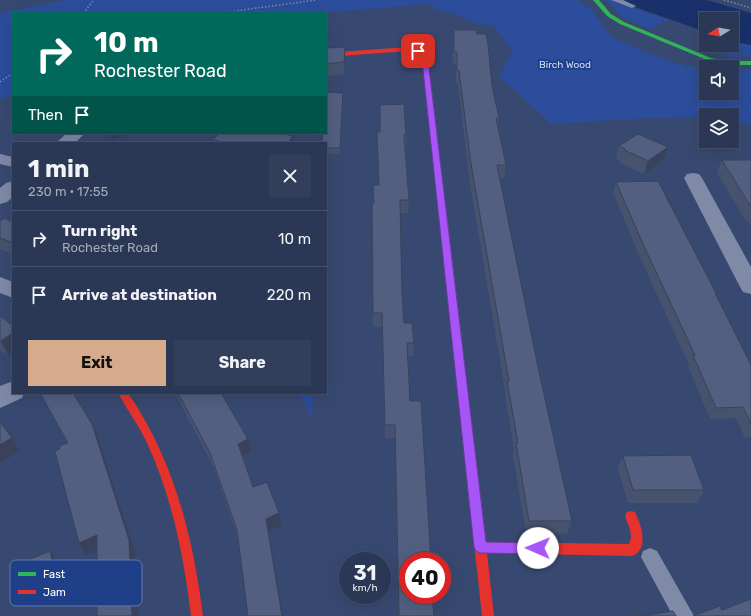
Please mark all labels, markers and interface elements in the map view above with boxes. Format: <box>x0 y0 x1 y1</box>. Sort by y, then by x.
north arrow <box>699 12 739 52</box>
map controls <box>699 12 739 148</box>
text: 10 m <box>94 26 159 59</box>
icon: right <box>28 28 80 80</box>
pin <box>401 34 435 68</box>
icon: arrive <box>407 40 429 62</box>
park label: Birch Wood <box>539 59 591 71</box>
text: Rochester Road <box>94 60 227 82</box>
button: sound <box>699 60 739 100</box>
icon: arrive <box>71 104 93 126</box>
text: Then <box>28 106 63 124</box>
button: layers <box>699 108 739 148</box>
text: 1 min <box>28 155 89 183</box>
button: close <box>269 155 311 197</box>
text: 230 m · 17:55 <box>28 184 108 199</box>
text: Turn right <box>62 222 137 240</box>
icon: right <box>28 228 50 250</box>
text: 10 m <box>278 230 311 248</box>
text: Rochester Road <box>62 240 158 255</box>
icon: arrive <box>28 284 50 306</box>
text: Arrive at destination <box>62 286 217 304</box>
text: 220 m <box>267 286 311 304</box>
button: Exit <box>28 340 166 386</box>
button: Share <box>174 340 311 386</box>
position arrow <box>517 527 559 569</box>
speed limit sign: 40 <box>399 552 451 604</box>
legend <box>10 560 142 606</box>
text: 31 <box>354 561 376 585</box>
text: Fast <box>43 568 66 581</box>
text: km/h <box>353 582 377 594</box>
text: Jam <box>43 586 66 599</box>

